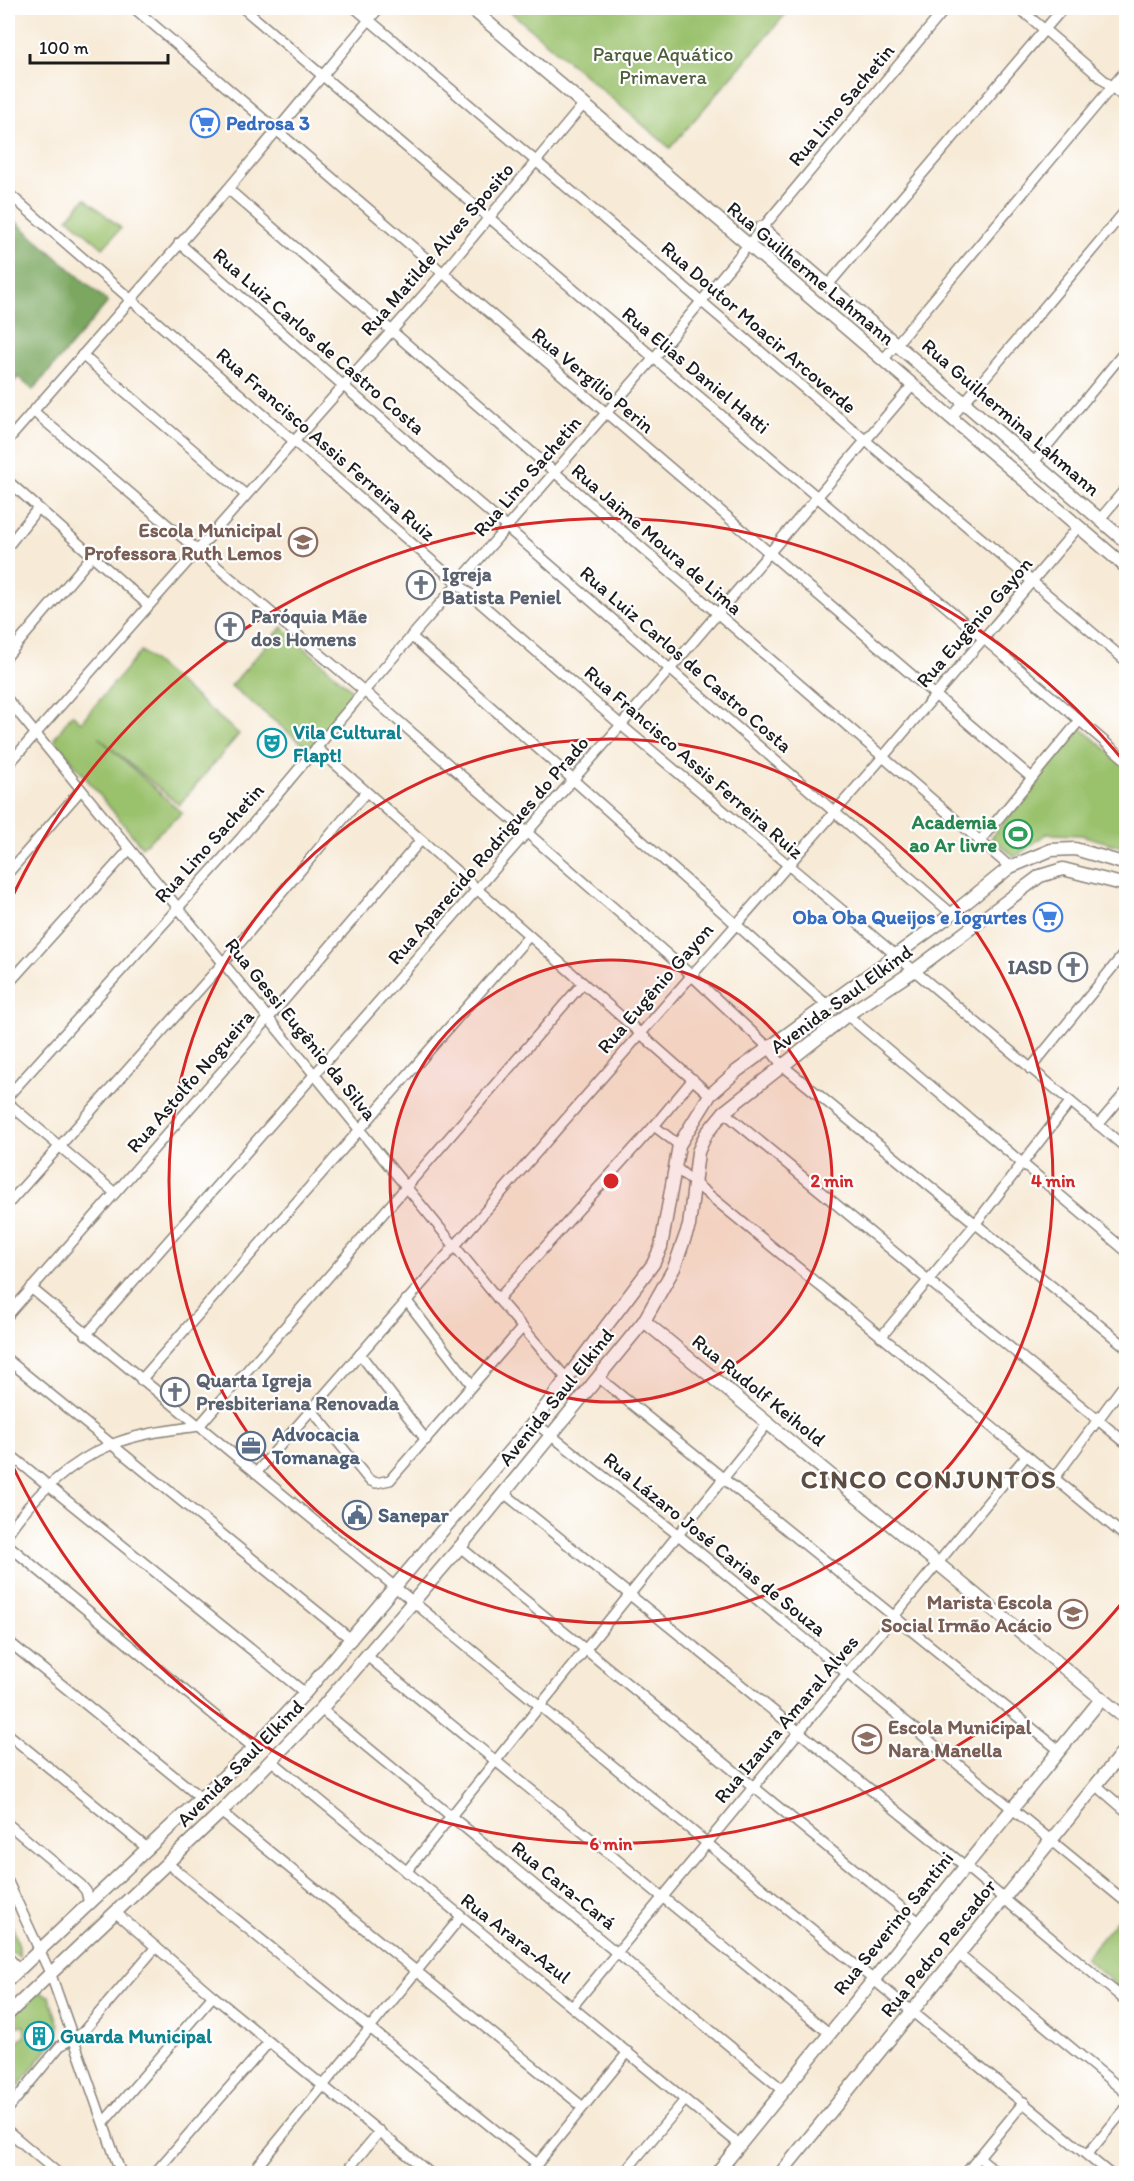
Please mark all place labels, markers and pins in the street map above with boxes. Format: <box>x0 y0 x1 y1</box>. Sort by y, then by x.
supermarket icon: Pedrosa 3 <box>189 107 221 139</box>
place label: Pedrosa 3 <box>226 111 310 135</box>
place label: Escola Municipal Professora Ruth Lemos <box>84 518 282 565</box>
school or university icon: Escola Municipal Professora Ruth Lemos <box>287 526 319 558</box>
place label: Igreja Batista Peniel <box>442 562 562 609</box>
church icon: Igreja Batista Peniel <box>405 569 437 601</box>
place label: Paróquia Mãe dos Homens <box>251 604 368 651</box>
church icon: Paróquia Mãe dos Homens <box>214 611 246 643</box>
place label: Vila Cultural Flapt! <box>293 720 402 768</box>
theatre icon: Vila Cultural Flapt! <box>256 727 288 759</box>
place label: Academia ao Ar livre <box>909 810 998 857</box>
sports icon: Academia ao Ar livre <box>1002 818 1034 850</box>
supermarket icon: Oba Oba Queijos e Iogurtes <box>1032 901 1064 933</box>
place label: Oba Oba Queijos e Iogurtes <box>792 905 1027 930</box>
church icon: IASD <box>1057 951 1089 983</box>
place label: IASD <box>1008 955 1052 979</box>
centre of rings <box>601 1171 621 1191</box>
place label: Quarta Igreja Presbiteriana Renovada <box>196 1368 400 1415</box>
church icon: Quarta Igreja Presbiteriana Renovada <box>159 1376 191 1408</box>
place label: Advocacia Tomanaga <box>271 1422 360 1470</box>
office icon: Advocacia Tomanaga <box>235 1430 267 1462</box>
public building icon: Sanepar <box>341 1499 373 1531</box>
place label: Sanepar <box>378 1503 450 1528</box>
place label: Marista Escola Social Irmão Acácio <box>881 1590 1052 1637</box>
school or university icon: Marista Escola Social Irmão Acácio <box>1057 1598 1089 1630</box>
place label: Escola Municipal Nara Manella <box>888 1715 1032 1762</box>
school or university icon: Escola Municipal Nara Manella <box>851 1723 883 1755</box>
building icon: Guarda Municipal <box>23 2020 55 2052</box>
place label: Guarda Municipal <box>60 2024 212 2049</box>

